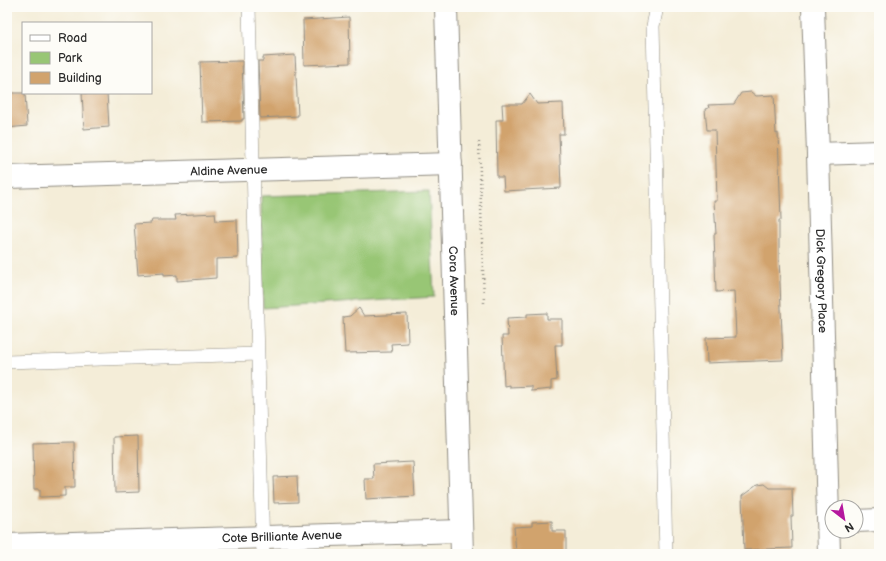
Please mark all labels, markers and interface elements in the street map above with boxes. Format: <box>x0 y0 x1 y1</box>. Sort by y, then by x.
legend <box>22 22 152 94</box>
text: Road <box>58 31 87 46</box>
text: Park <box>58 51 82 66</box>
text: Building <box>58 71 102 86</box>
street label: Aldine Avenue <box>190 162 268 180</box>
street label: Dick Gregory Place <box>812 228 830 333</box>
street label: Cora Avenue <box>445 246 462 316</box>
north arrow <box>824 499 864 539</box>
text: N <box>842 519 856 535</box>
street label: Cote Brilliante Avenue <box>222 528 342 546</box>

